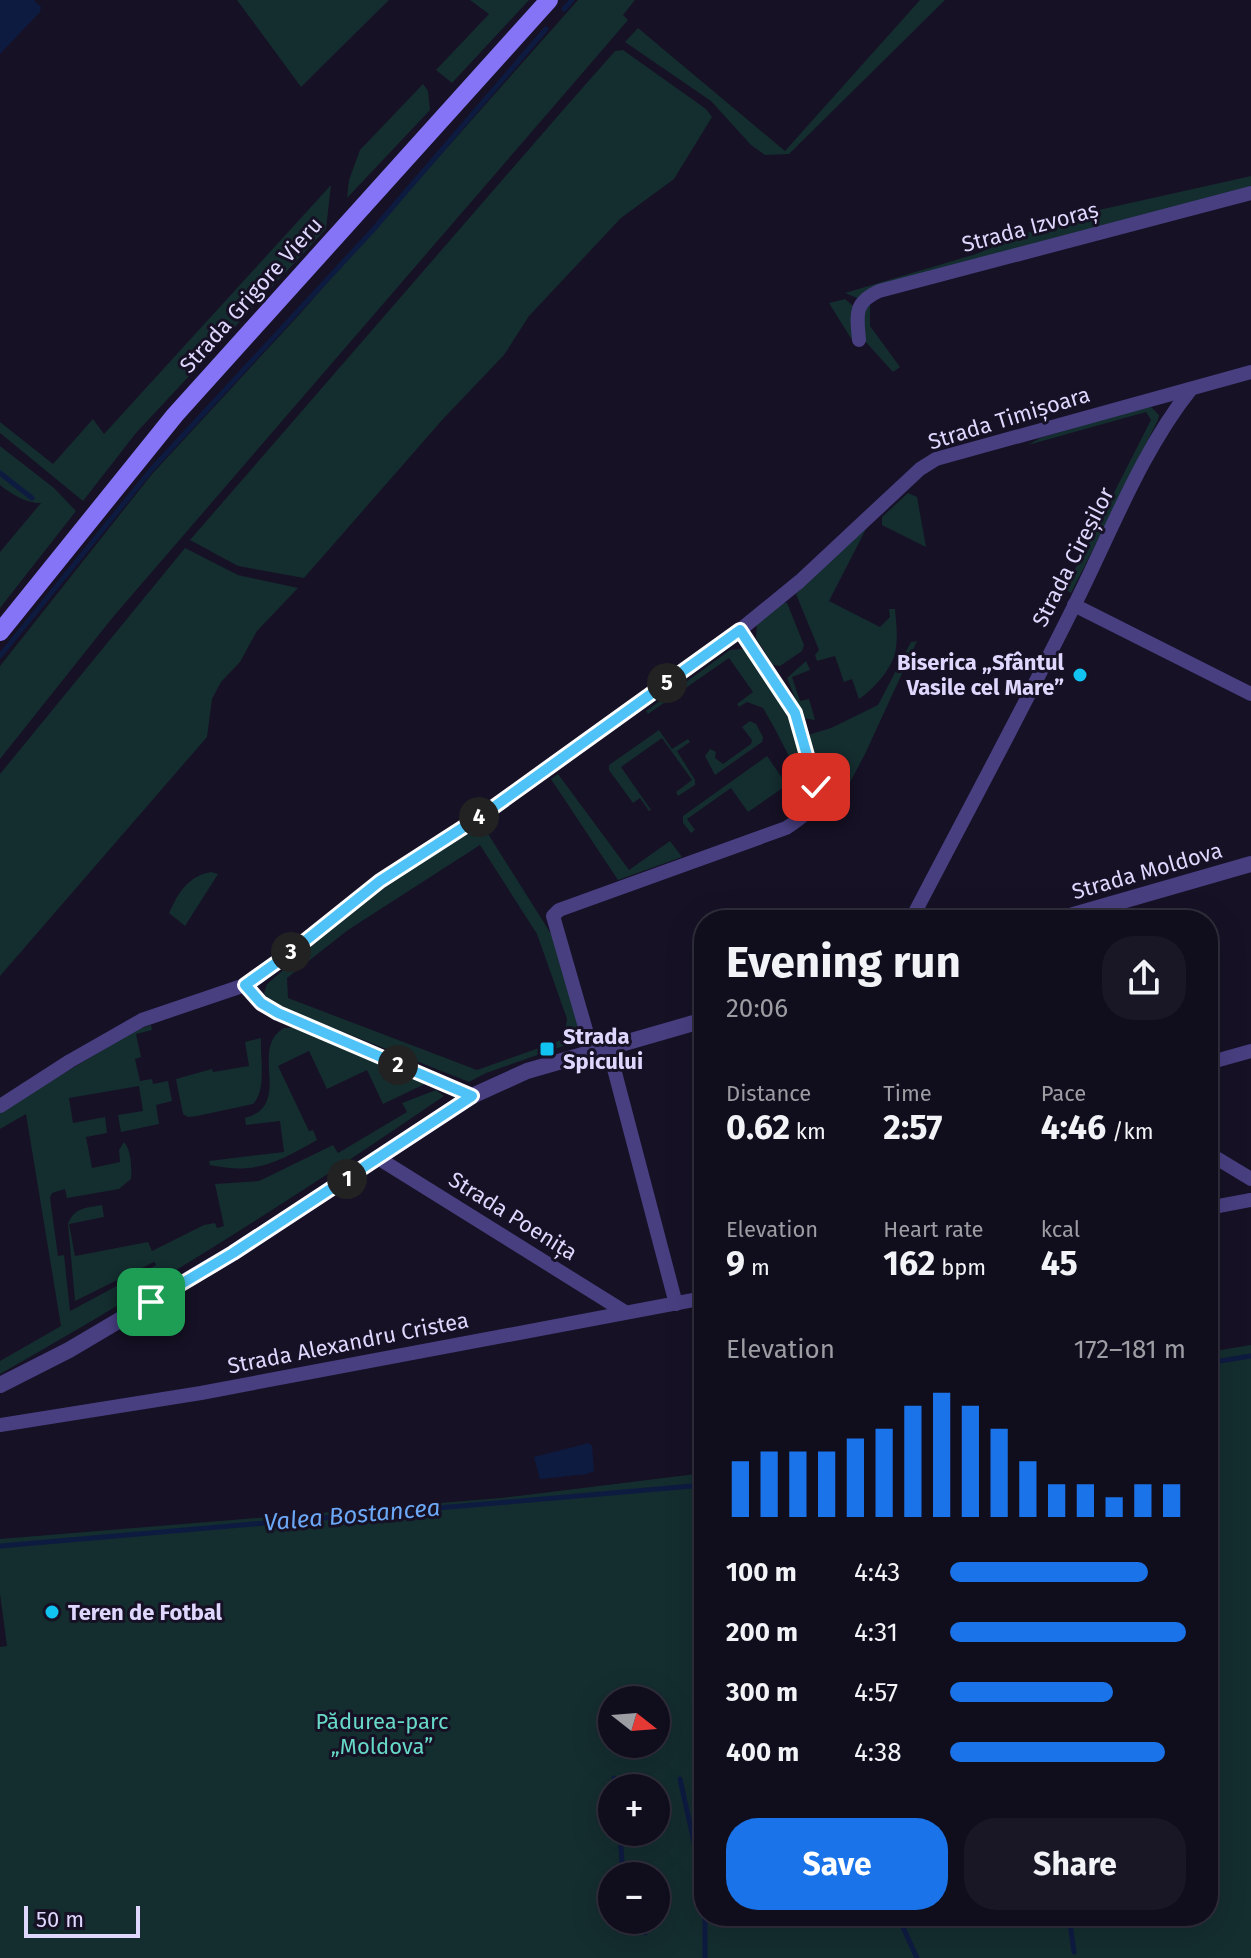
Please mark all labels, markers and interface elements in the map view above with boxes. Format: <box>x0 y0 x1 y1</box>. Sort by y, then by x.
street label: Strada Izvoraș <box>959 196 1101 258</box>
street label: Strada Grigore Vieru <box>174 211 328 379</box>
street label: Strada Timișoara <box>925 381 1093 455</box>
street label: Strada Cireșilor <box>1026 482 1120 631</box>
place label: Biserica „Sfântul Vasile cel Mare” <box>897 649 1064 701</box>
pin: 5 <box>647 663 687 703</box>
marker: Biserica „Sfântul Vasile cel Mare” <box>1071 666 1089 684</box>
text: 5 <box>661 669 673 696</box>
pin <box>782 753 850 821</box>
icon: check <box>794 765 838 809</box>
pin: 4 <box>459 797 499 837</box>
text: 4 <box>473 803 485 830</box>
street label: Strada Moldova <box>1069 837 1225 905</box>
pin: 3 <box>271 932 311 972</box>
text: Evening run <box>726 936 961 989</box>
button: share <box>1102 936 1186 1020</box>
text: 3 <box>285 938 297 965</box>
text: 20:06 <box>726 993 788 1024</box>
place label: Strada Spicului <box>563 1023 643 1075</box>
marker: Strada Spicului <box>538 1040 556 1058</box>
pin: 2 <box>378 1045 418 1085</box>
text: 2 <box>392 1051 404 1078</box>
text: Distance <box>726 1080 811 1107</box>
text: Time <box>883 1080 932 1107</box>
text: Pace <box>1041 1080 1086 1107</box>
text: 0.62 <box>726 1107 790 1148</box>
text: 2:57 <box>883 1107 943 1148</box>
text: 4:46 <box>1041 1107 1106 1148</box>
text: km <box>790 1118 826 1145</box>
text: /km <box>1106 1118 1154 1145</box>
pin: 1 <box>327 1159 367 1199</box>
text: 1 <box>342 1165 352 1192</box>
street label: Strada Poenița <box>444 1166 582 1266</box>
text: Elevation <box>726 1216 818 1243</box>
text: Heart rate <box>883 1216 984 1243</box>
text: kcal <box>1041 1216 1080 1243</box>
text: 9 <box>726 1243 745 1284</box>
text: 162 <box>883 1243 935 1284</box>
text: 45 <box>1041 1243 1078 1284</box>
text: m <box>745 1254 770 1281</box>
text: bpm <box>935 1254 986 1281</box>
pin <box>117 1268 185 1336</box>
icon: arrive <box>129 1280 173 1324</box>
street label: Strada Alexandru Cristea <box>225 1306 471 1380</box>
text: Elevation <box>726 1334 835 1365</box>
text: 172–181 m <box>1074 1334 1186 1365</box>
water label: Valea Bostancea <box>263 1493 441 1537</box>
text: 100 m <box>726 1557 797 1588</box>
text: 4:43 <box>854 1557 900 1588</box>
place label: Teren de Fotbal <box>68 1599 223 1626</box>
marker: Teren de Fotbal <box>43 1603 61 1621</box>
text: 200 m <box>726 1617 798 1648</box>
text: 4:31 <box>854 1617 898 1648</box>
text: 300 m <box>726 1677 798 1708</box>
text: 4:57 <box>854 1677 898 1708</box>
north arrow <box>598 1686 670 1758</box>
map controls <box>598 1686 670 1934</box>
park label: Pădurea-parc „Moldova” <box>316 1708 448 1760</box>
text: 400 m <box>726 1737 799 1768</box>
text: 4:38 <box>854 1737 902 1768</box>
button: + <box>598 1774 670 1846</box>
button: Save <box>726 1818 948 1910</box>
button: Share <box>964 1818 1186 1910</box>
button: − <box>598 1862 670 1934</box>
scale bar <box>24 1902 140 1938</box>
text: 50 m <box>36 1906 84 1933</box>

